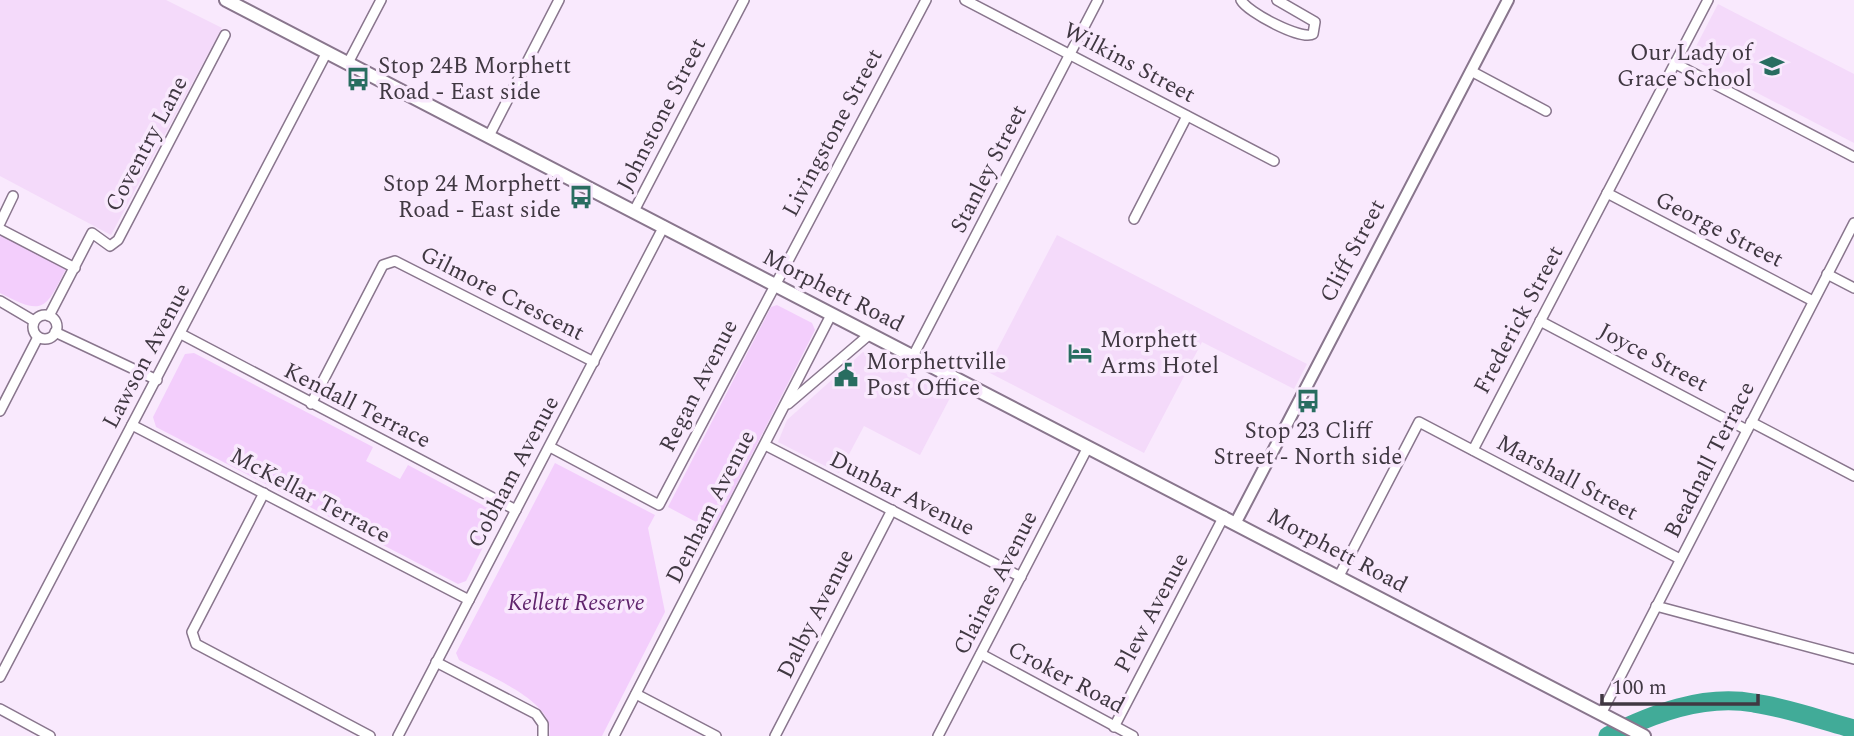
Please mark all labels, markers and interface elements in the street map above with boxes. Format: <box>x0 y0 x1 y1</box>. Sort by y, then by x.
street label: Wilkins Street <box>1057 13 1201 113</box>
street label: Johnstone Street <box>608 32 716 198</box>
place label: Our Lady of Grace School <box>1617 36 1754 97</box>
street label: Livingstone Street <box>774 42 892 224</box>
place label: Stop 24B Morphett Road - East side <box>378 49 571 110</box>
school or university icon: Our Lady of Grace School <box>1758 52 1786 80</box>
bus stop icon: Stop 24B Morphett Road - East side <box>344 65 372 93</box>
street label: Coventry Lane <box>97 70 197 218</box>
street label: Stanley Street <box>942 99 1036 239</box>
place label: Stop 24 Morphett Road - East side <box>383 167 561 228</box>
bus stop icon: Stop 24 Morphett Road - East side <box>567 183 595 211</box>
street label: George Street <box>1649 183 1789 277</box>
street label: Cliff Street <box>1311 193 1395 309</box>
street label: Gilmore Crescent <box>414 237 590 351</box>
street label: Frederick Street <box>1465 239 1573 401</box>
street label: Morphett Road <box>756 240 910 342</box>
street label: Lawson Avenue <box>94 277 200 435</box>
street label: Regan Avenue <box>650 313 748 459</box>
street label: Joyce Street <box>1592 314 1714 402</box>
place label: Morphett Arms Hotel <box>1100 323 1219 384</box>
hotel icon: Morphett Arms Hotel <box>1066 339 1094 367</box>
place label: Morphettville Post Office <box>866 345 1006 406</box>
street label: Kendall Terrace <box>277 354 437 458</box>
public building icon: Morphettville Post Office <box>832 361 860 389</box>
street label: Beadnall Terrace <box>1655 376 1765 544</box>
bus stop icon: Stop 23 Cliff Street - North side <box>1294 387 1322 415</box>
street label: Cobham Avenue <box>459 390 569 554</box>
place label: Stop 23 Cliff Street - North side <box>1214 414 1402 475</box>
street label: Denham Avenue <box>657 424 765 590</box>
street label: Marshall Street <box>1490 426 1644 530</box>
street label: McKellar Terrace <box>224 439 396 553</box>
street label: Dunbar Avenue <box>823 442 981 546</box>
street label: Morphett Road <box>1260 499 1414 603</box>
street label: Claines Avenue <box>945 505 1047 661</box>
street label: Dalby Avenue <box>768 543 864 685</box>
street label: Plew Avenue <box>1106 547 1198 679</box>
park label: Kellett Reserve <box>507 586 645 621</box>
street label: Croker Road <box>1001 632 1131 724</box>
scale bar <box>1602 662 1758 706</box>
text: 100 m <box>1612 672 1667 704</box>

